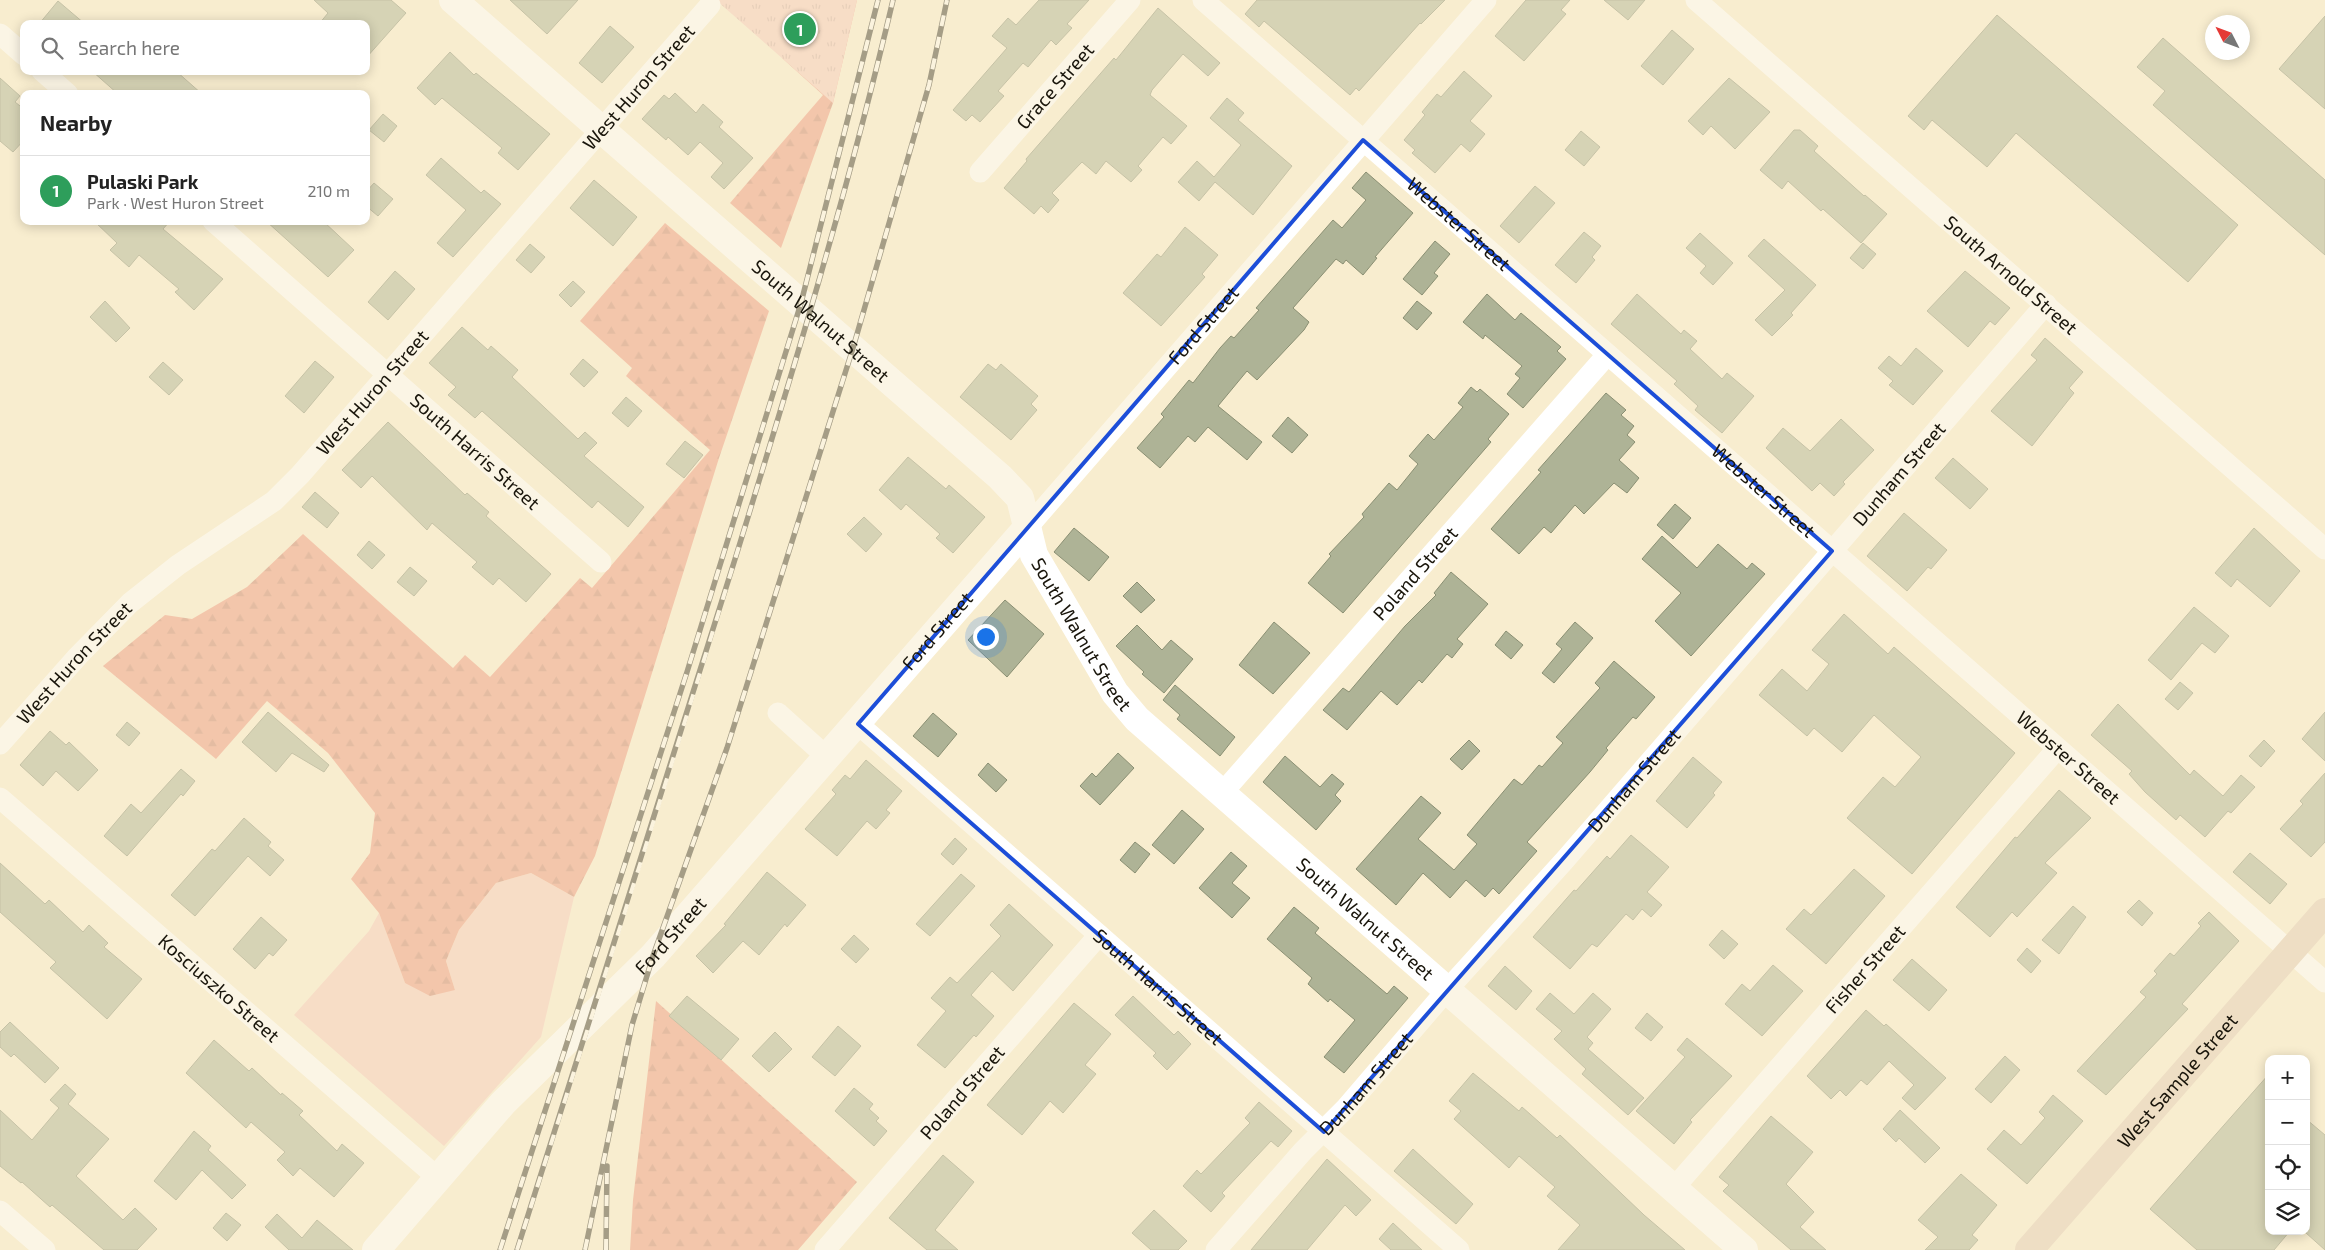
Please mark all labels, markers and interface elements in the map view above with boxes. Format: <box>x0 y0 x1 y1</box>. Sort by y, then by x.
pin: 1 <box>784 10 816 48</box>
north arrow <box>2205 15 2250 60</box>
street label: West Huron Street <box>577 19 699 154</box>
search box <box>20 20 370 75</box>
icon: search <box>38 34 66 62</box>
text: Search here <box>78 36 180 59</box>
street label: Grace Street <box>1011 38 1098 133</box>
text: Nearby <box>40 110 112 135</box>
text: Pulaski Park <box>87 170 198 193</box>
street label: Webster Street <box>1403 172 1516 275</box>
text: 1 <box>53 181 59 200</box>
text: 210 m <box>307 181 350 200</box>
text: Park · West Huron Street <box>87 193 264 212</box>
street label: South Arnold Street <box>1940 210 2083 339</box>
street label: South Walnut Street <box>748 254 895 386</box>
street label: Ford Street <box>1163 281 1243 369</box>
street label: West Huron Street <box>311 325 433 459</box>
street label: South Harris Street <box>406 388 545 514</box>
street label: Dunham Street <box>1847 417 1950 530</box>
street label: Webster Street <box>1707 439 1820 542</box>
street label: Poland Street <box>1367 522 1462 625</box>
street label: South Walnut Street <box>1027 553 1137 715</box>
street label: Ford Street <box>896 587 977 674</box>
street label: West Huron Street <box>11 596 136 728</box>
your location <box>973 624 999 650</box>
street label: Webster Street <box>2012 706 2125 809</box>
street label: Dunham Street <box>1582 723 1685 836</box>
street label: South Walnut Street <box>1292 852 1439 985</box>
street label: Ford Street <box>629 892 710 979</box>
street label: Fisher Street <box>1820 920 1910 1018</box>
street label: South Harris Street <box>1089 924 1228 1049</box>
street label: Kosciuszko Street <box>154 929 285 1046</box>
street label: West Sample Street <box>2112 1009 2242 1152</box>
street label: Dunham Street <box>1314 1027 1417 1139</box>
street label: Poland Street <box>915 1040 1009 1144</box>
map controls <box>2265 1055 2310 1235</box>
button: + <box>2265 1055 2310 1100</box>
button: − <box>2265 1100 2310 1145</box>
button: locate <box>2265 1145 2310 1190</box>
button: layers <box>2265 1190 2310 1235</box>

